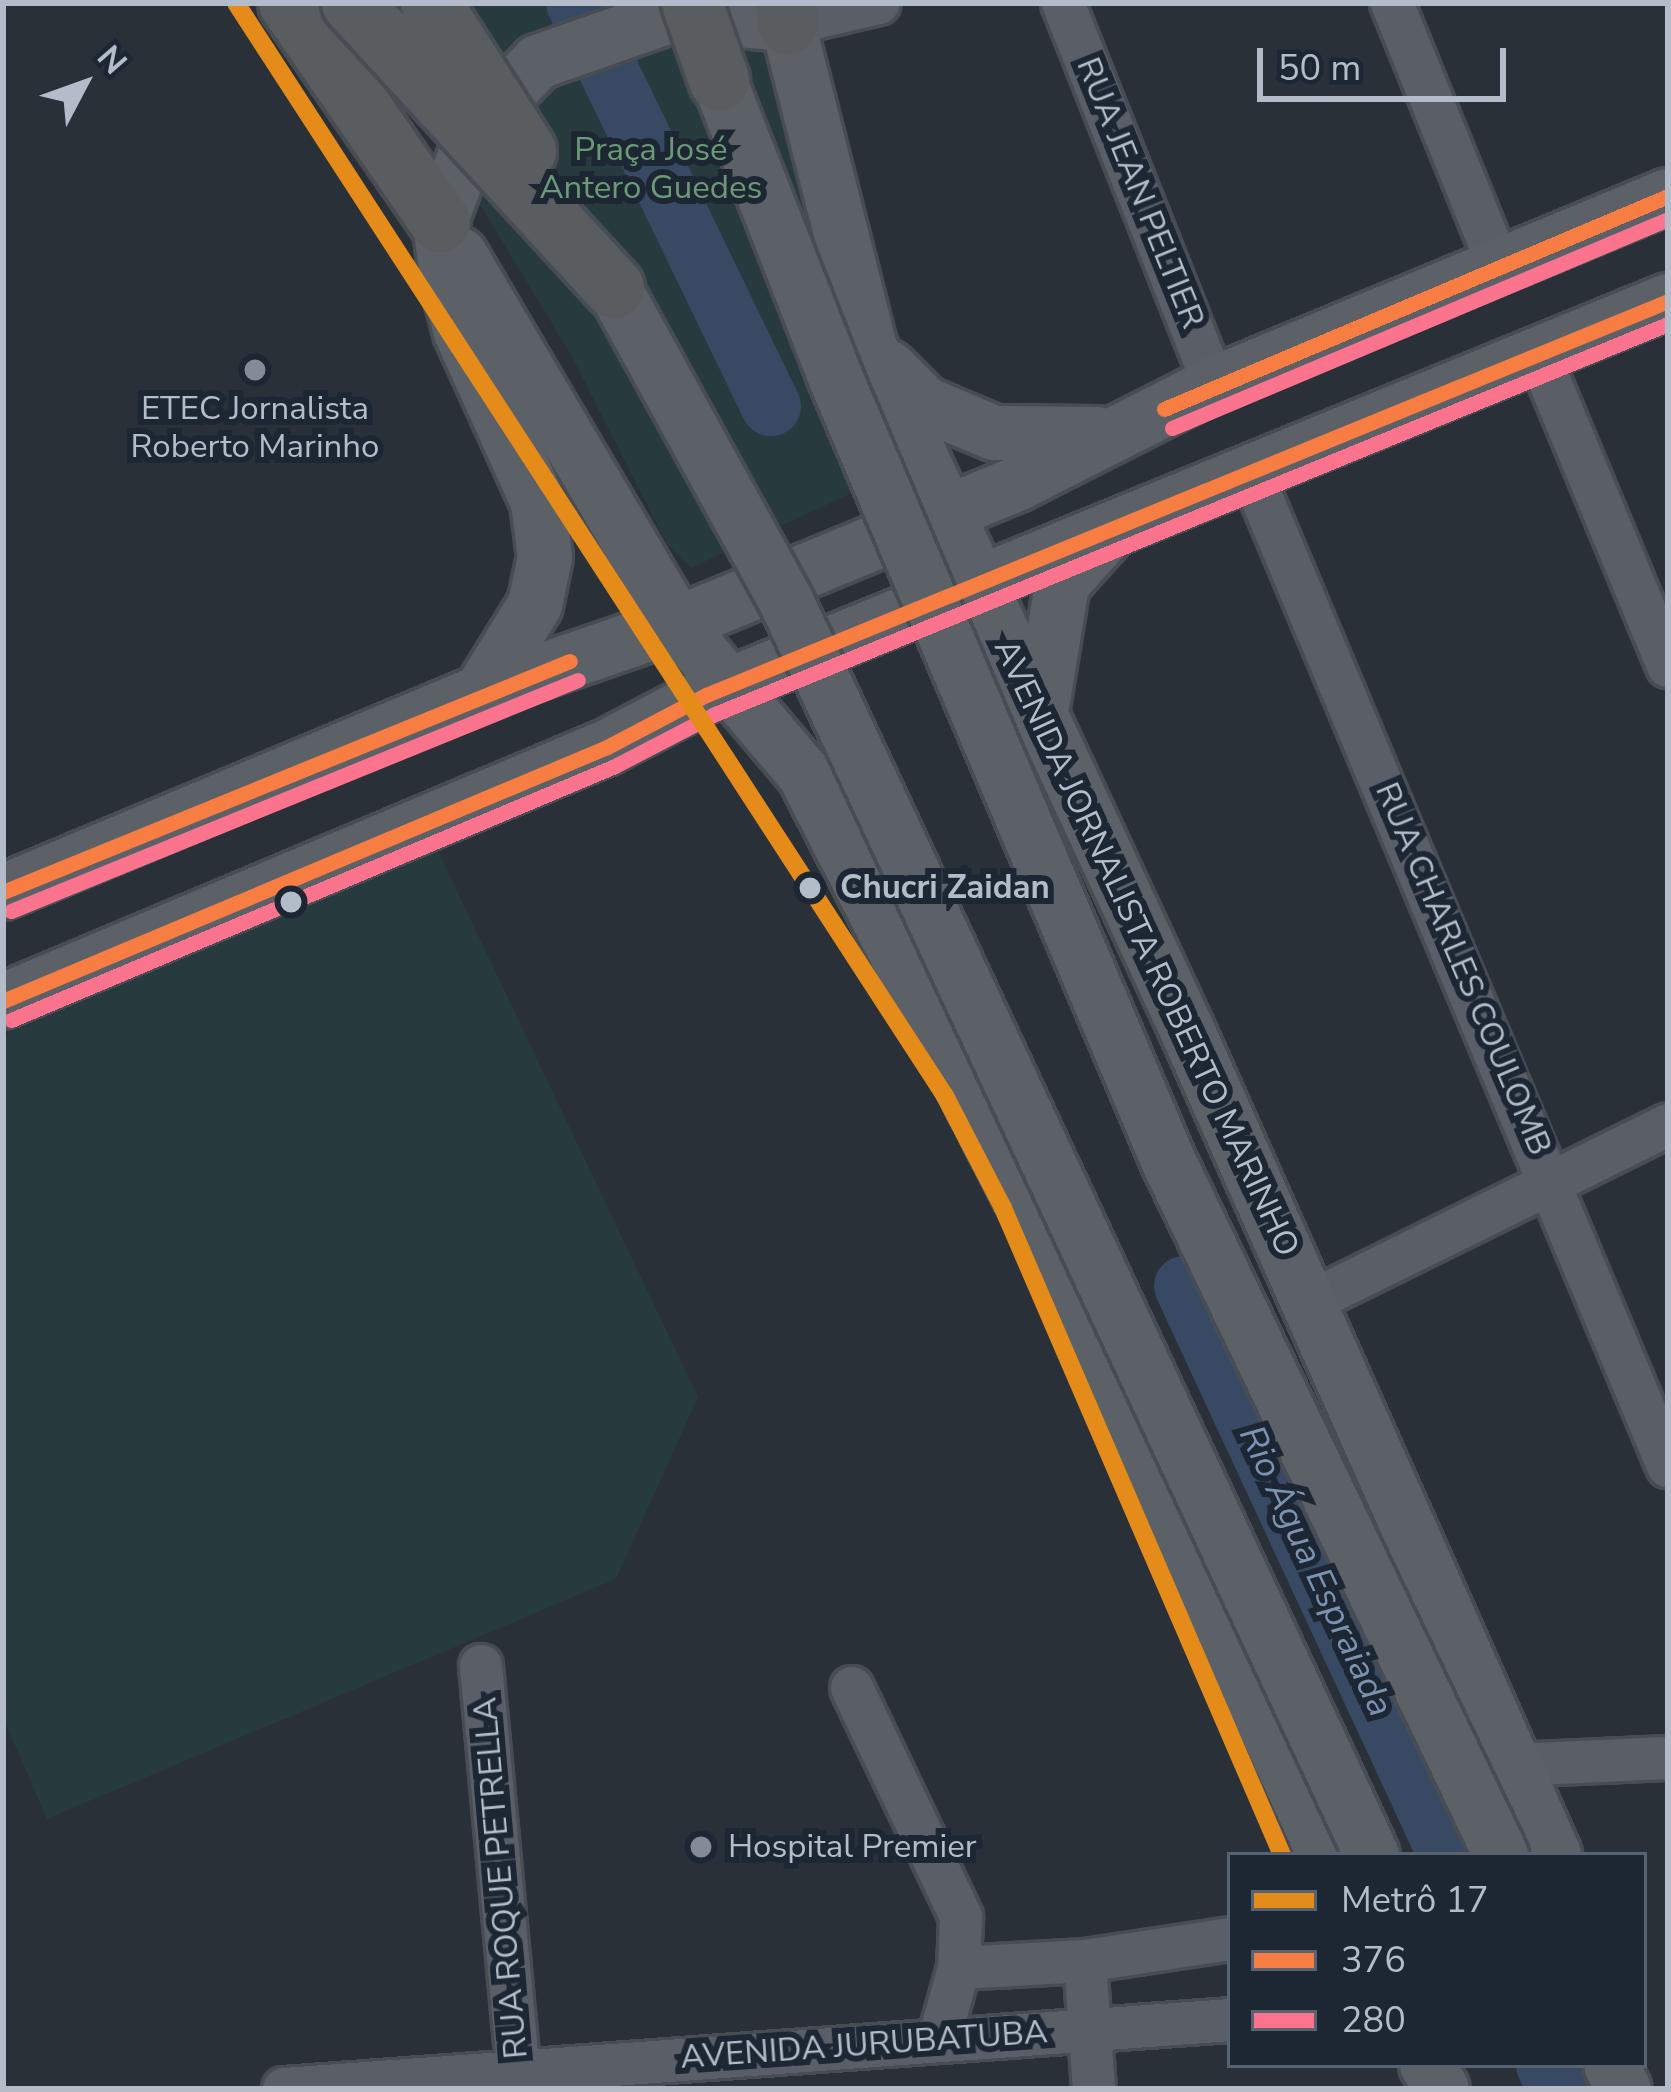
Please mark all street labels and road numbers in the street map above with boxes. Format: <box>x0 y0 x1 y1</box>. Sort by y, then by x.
street label: RUA JEAN PELTIER <box>1068 52 1212 334</box>
street label: AVENIDA JORNALISTA ROBERTO MARINHO <box>985 633 1307 1263</box>
street label: RUA CHARLES COULOMB <box>1366 777 1560 1161</box>
street label: RUA ROQUE PETRELLA <box>465 1696 537 2060</box>
street label: AVENIDA JURUBATUBA <box>679 2012 1049 2078</box>

